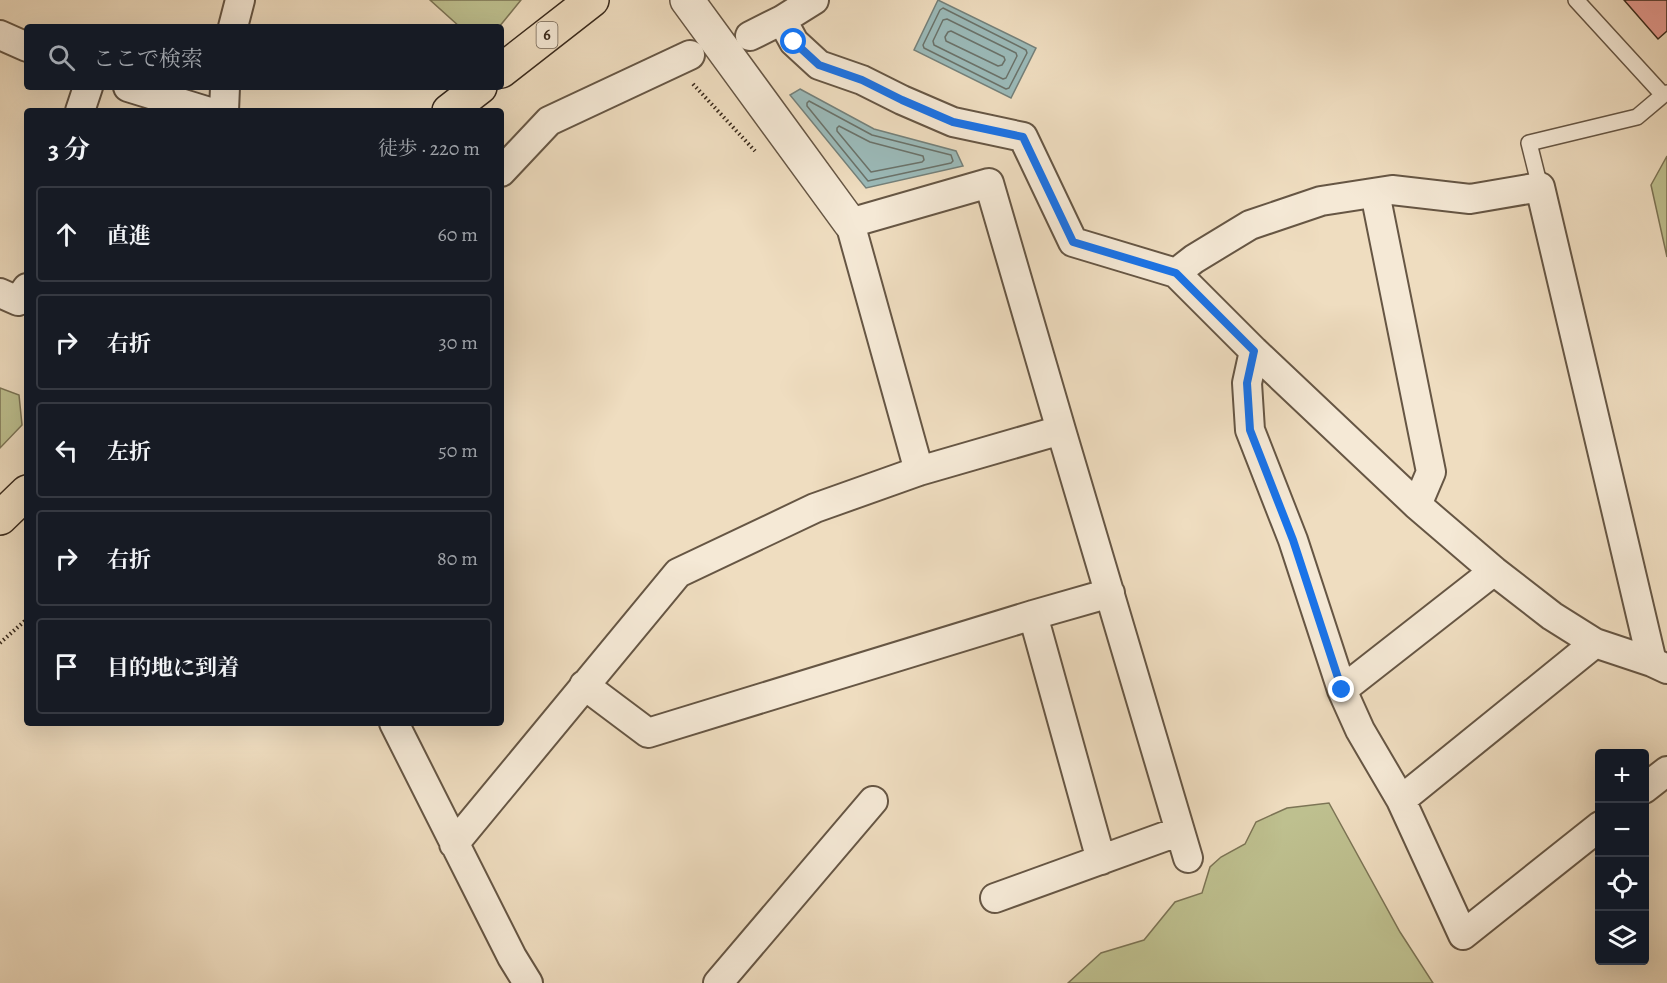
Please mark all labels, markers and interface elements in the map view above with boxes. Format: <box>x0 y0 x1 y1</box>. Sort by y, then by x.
road number: 6 <box>536 22 558 48</box>
search box <box>24 24 504 90</box>
route start <box>780 28 806 54</box>
icon: search <box>45 41 78 74</box>
text: ここで検索 <box>93 44 203 74</box>
text: 3 分 <box>48 132 90 167</box>
text: 徒歩 · 220 m <box>378 135 480 162</box>
icon: ahead <box>50 218 83 251</box>
text: 直進 <box>107 221 151 251</box>
text: 60 m <box>438 221 478 248</box>
icon: right <box>50 326 83 359</box>
text: 右折 <box>107 329 151 359</box>
text: 30 m <box>438 329 478 356</box>
icon: left <box>50 434 83 467</box>
text: 左折 <box>107 437 151 467</box>
text: 50 m <box>438 437 478 464</box>
icon: right <box>50 542 83 575</box>
text: 右折 <box>107 545 151 575</box>
text: 80 m <box>437 545 478 572</box>
icon: arrive <box>50 650 83 683</box>
text: 目的地に到着 <box>107 653 239 683</box>
route end <box>1328 676 1354 702</box>
map controls <box>1595 749 1649 965</box>
button: + <box>1595 749 1649 803</box>
button: − <box>1595 803 1649 857</box>
button: locate <box>1595 857 1649 911</box>
button: layers <box>1595 911 1649 965</box>

